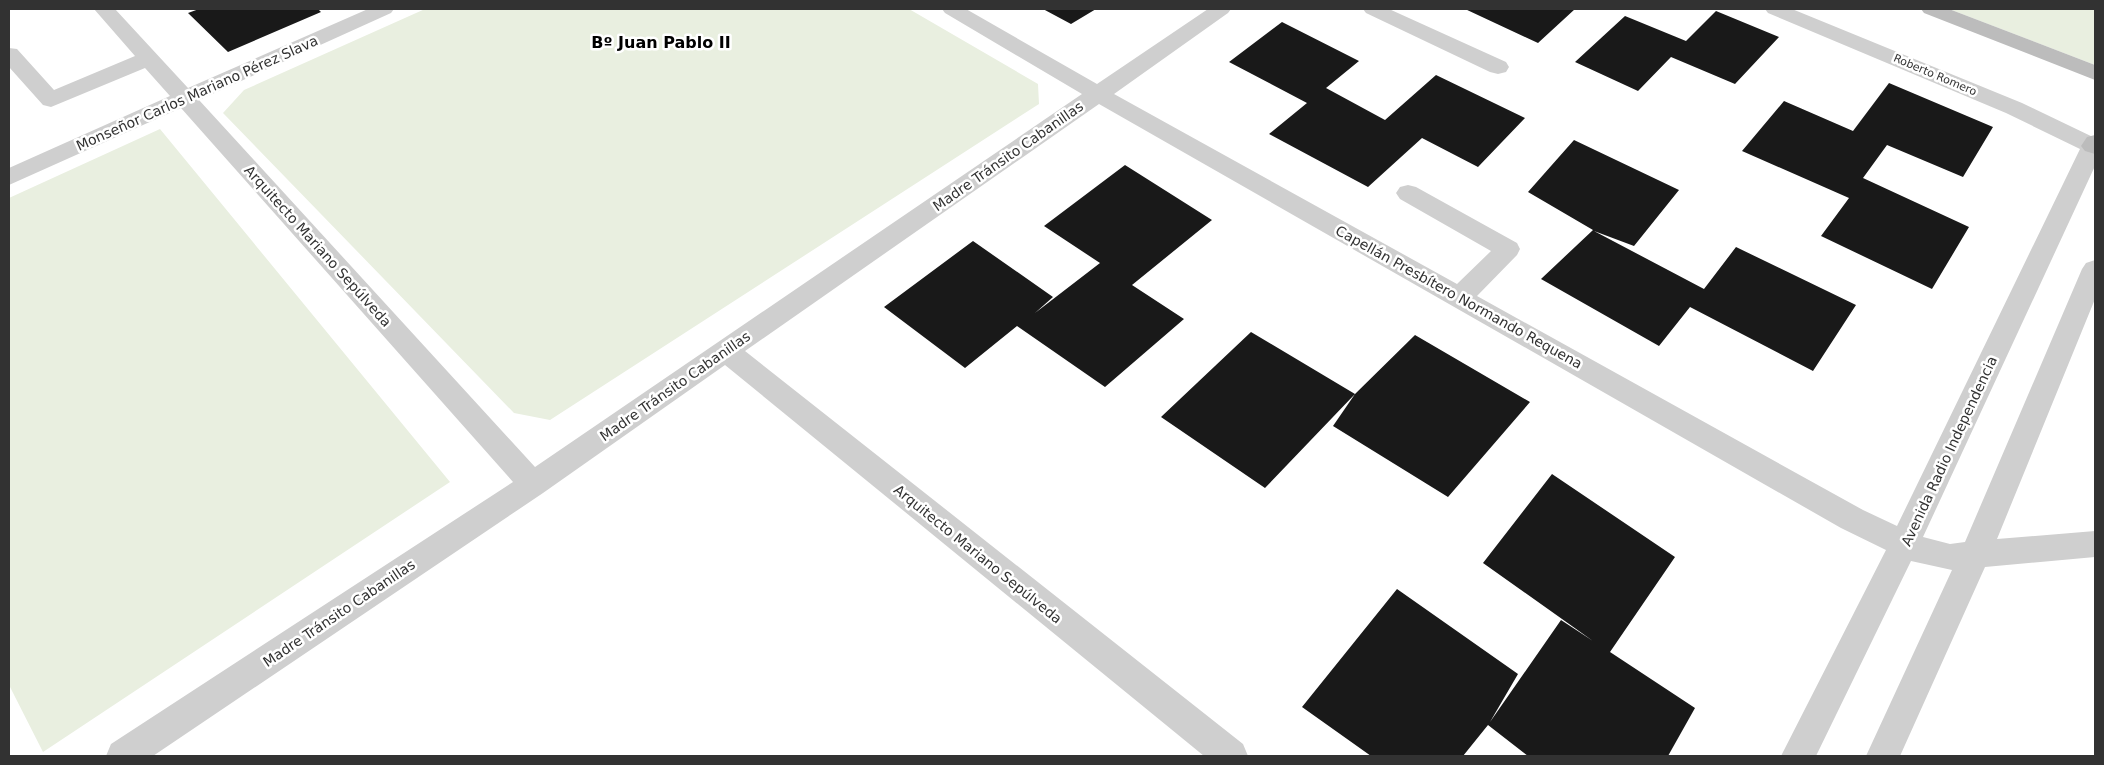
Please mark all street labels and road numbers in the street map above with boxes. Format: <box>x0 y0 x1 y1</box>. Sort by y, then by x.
street label: Monseñor Carlos Mariano Pérez Slava <box>74 32 320 154</box>
street label: Roberto Romero <box>1891 52 1979 98</box>
street label: Madre Tránsito Cabanillas <box>930 98 1086 214</box>
street label: Arquitecto Mariano Sepúlveda <box>241 162 395 330</box>
street label: Capellán Presbítero Normando Requena <box>1333 222 1585 372</box>
street label: Madre Tránsito Cabanillas <box>597 328 753 444</box>
street label: Avenida Radio Independencia <box>1898 354 2000 548</box>
street label: Arquitecto Mariano Sepúlveda <box>891 481 1065 627</box>
street label: Madre Tránsito Cabanillas <box>260 556 418 670</box>

